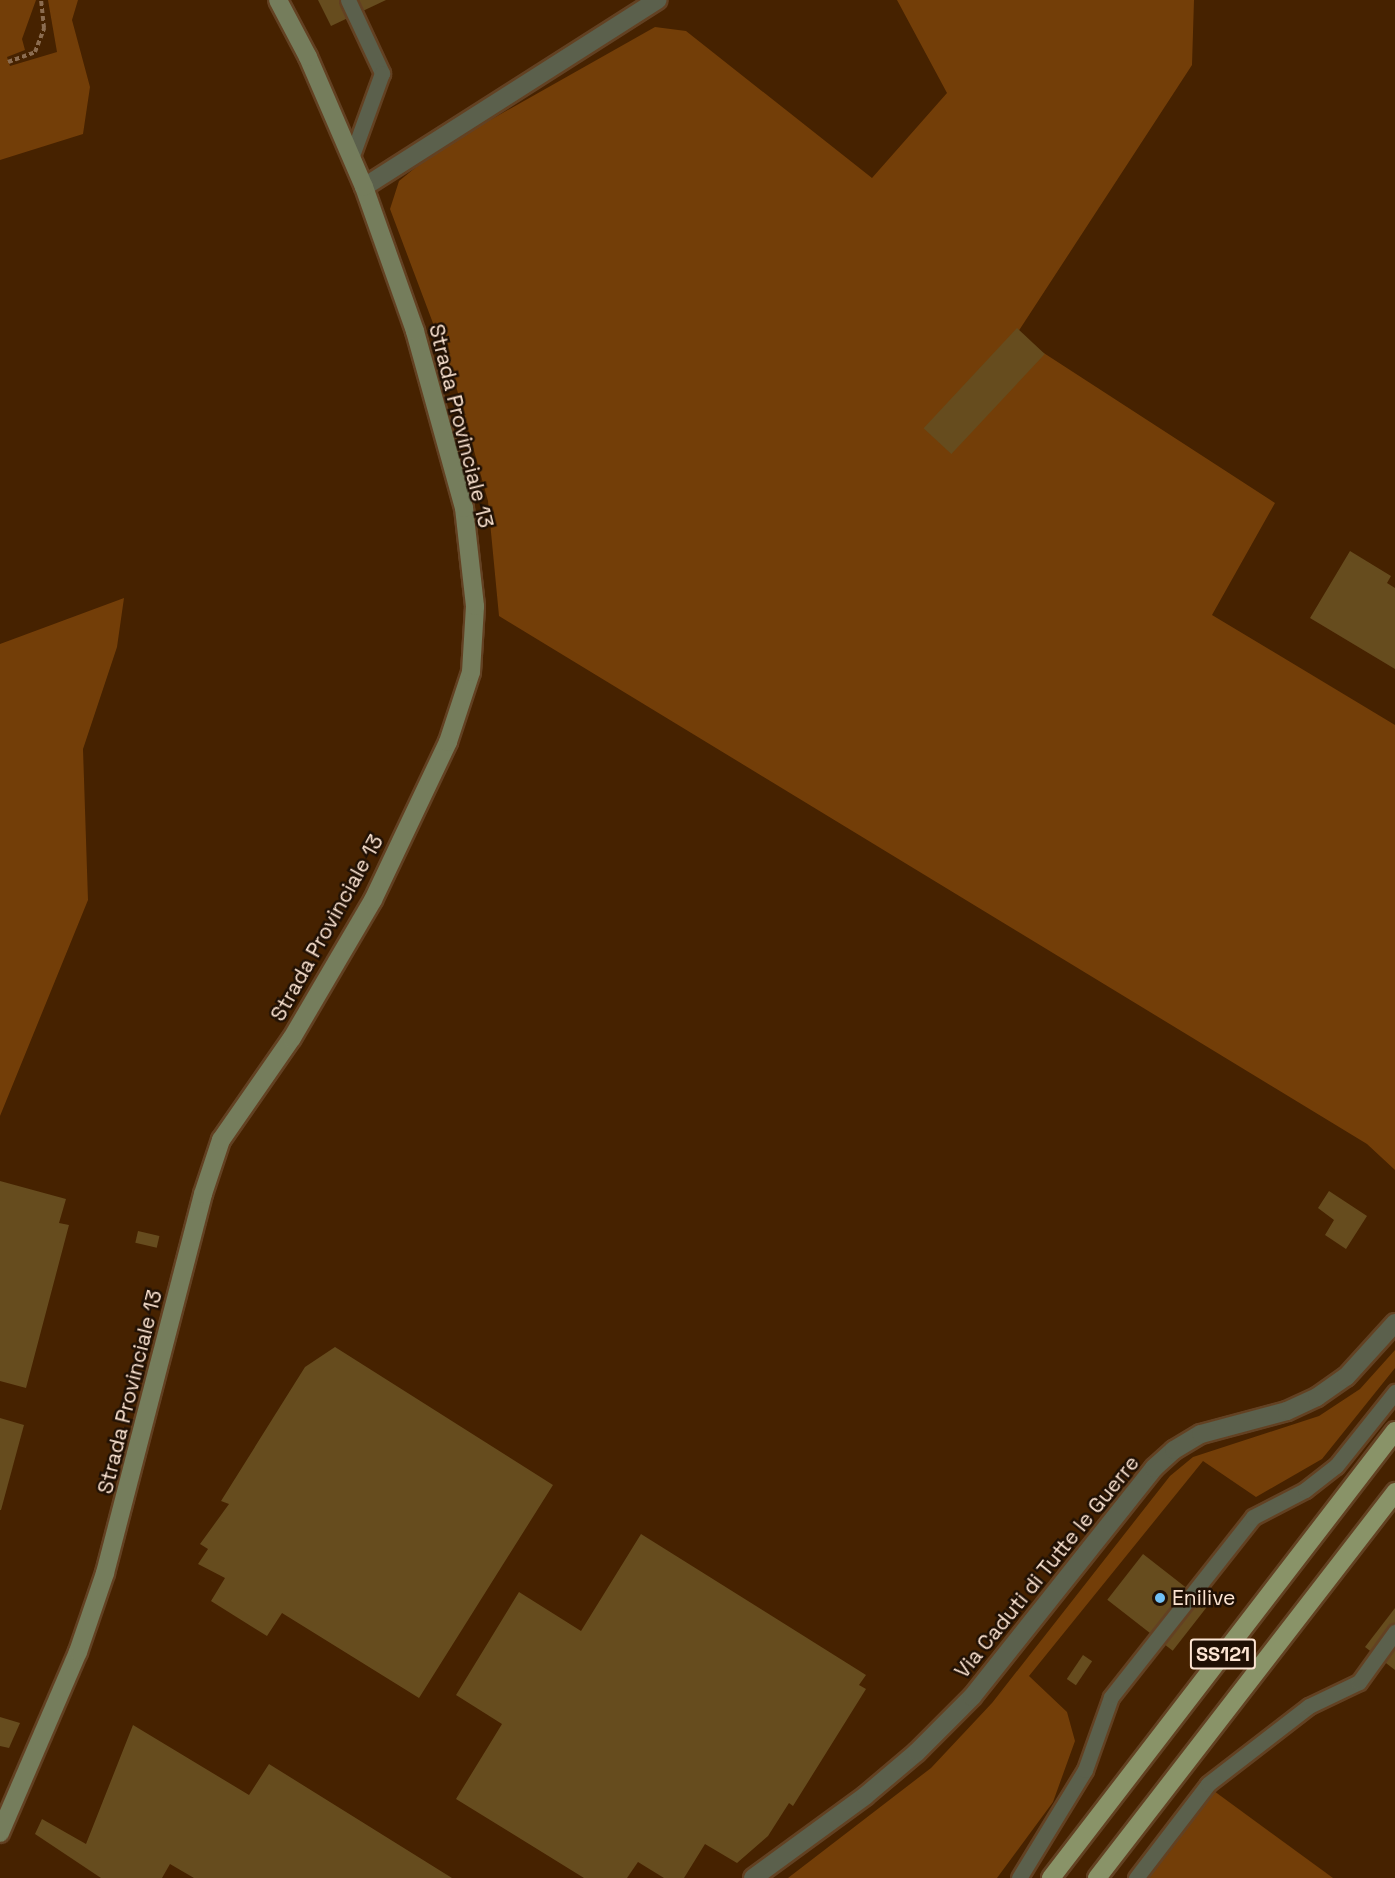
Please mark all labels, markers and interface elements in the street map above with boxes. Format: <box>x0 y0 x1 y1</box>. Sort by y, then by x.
street label: Strada Provinciale 13 <box>423 321 499 531</box>
street label: Strada Provinciale 13 <box>265 830 389 1026</box>
street label: Strada Provinciale 13 <box>92 1287 168 1497</box>
street label: Via Caduti di Tutte le Guerre <box>949 1451 1145 1683</box>
place label: Enilive <box>1172 1585 1235 1611</box>
marker: Enilive <box>1153 1591 1167 1605</box>
road number: SS121 <box>1188 1637 1258 1671</box>

